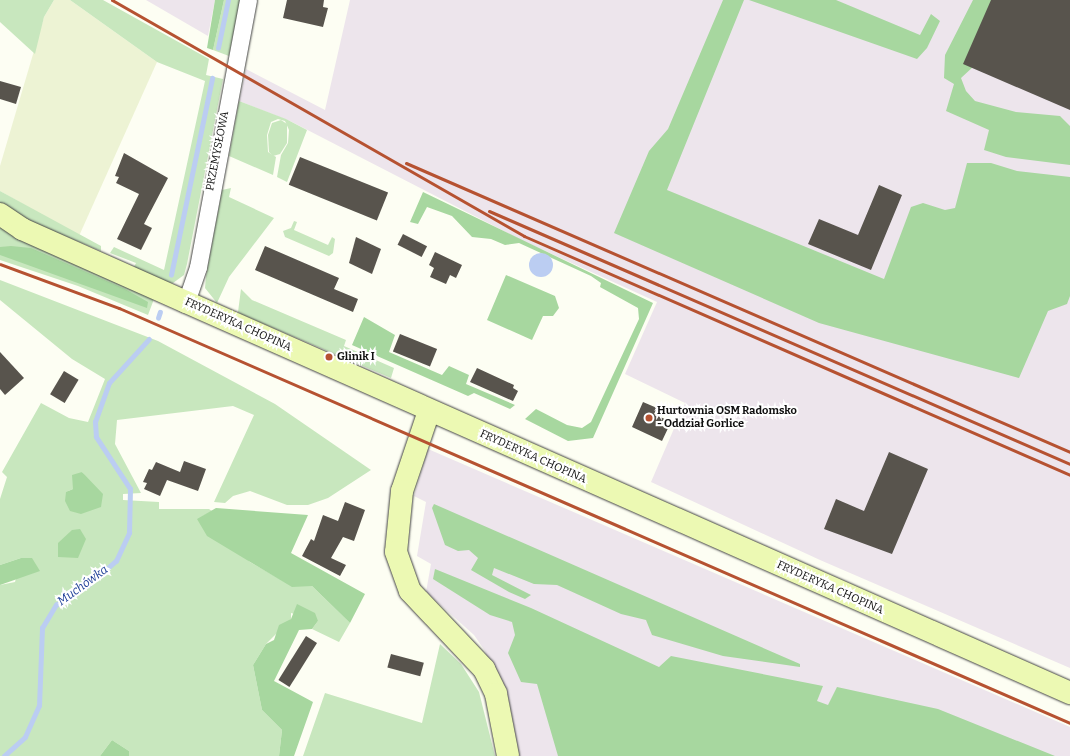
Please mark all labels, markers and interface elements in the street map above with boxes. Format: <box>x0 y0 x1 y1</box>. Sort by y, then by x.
street label: PRZEMYSŁOWA <box>204 110 232 192</box>
street label: FRYDERYKA CHOPINA <box>183 295 293 355</box>
place label: Glinik I <box>337 350 375 364</box>
marker: Glinik I <box>324 352 334 362</box>
place label: Hurtownia OSM Radomsko - Oddział Gorlice <box>657 405 797 431</box>
marker: Hurtownia OSM Radomsko - Oddział Gorlice <box>644 413 654 423</box>
street label: FRYDERYKA CHOPINA <box>478 427 588 487</box>
street label: FRYDERYKA CHOPINA <box>775 558 885 618</box>
water label: Muchówka <box>55 563 111 609</box>

